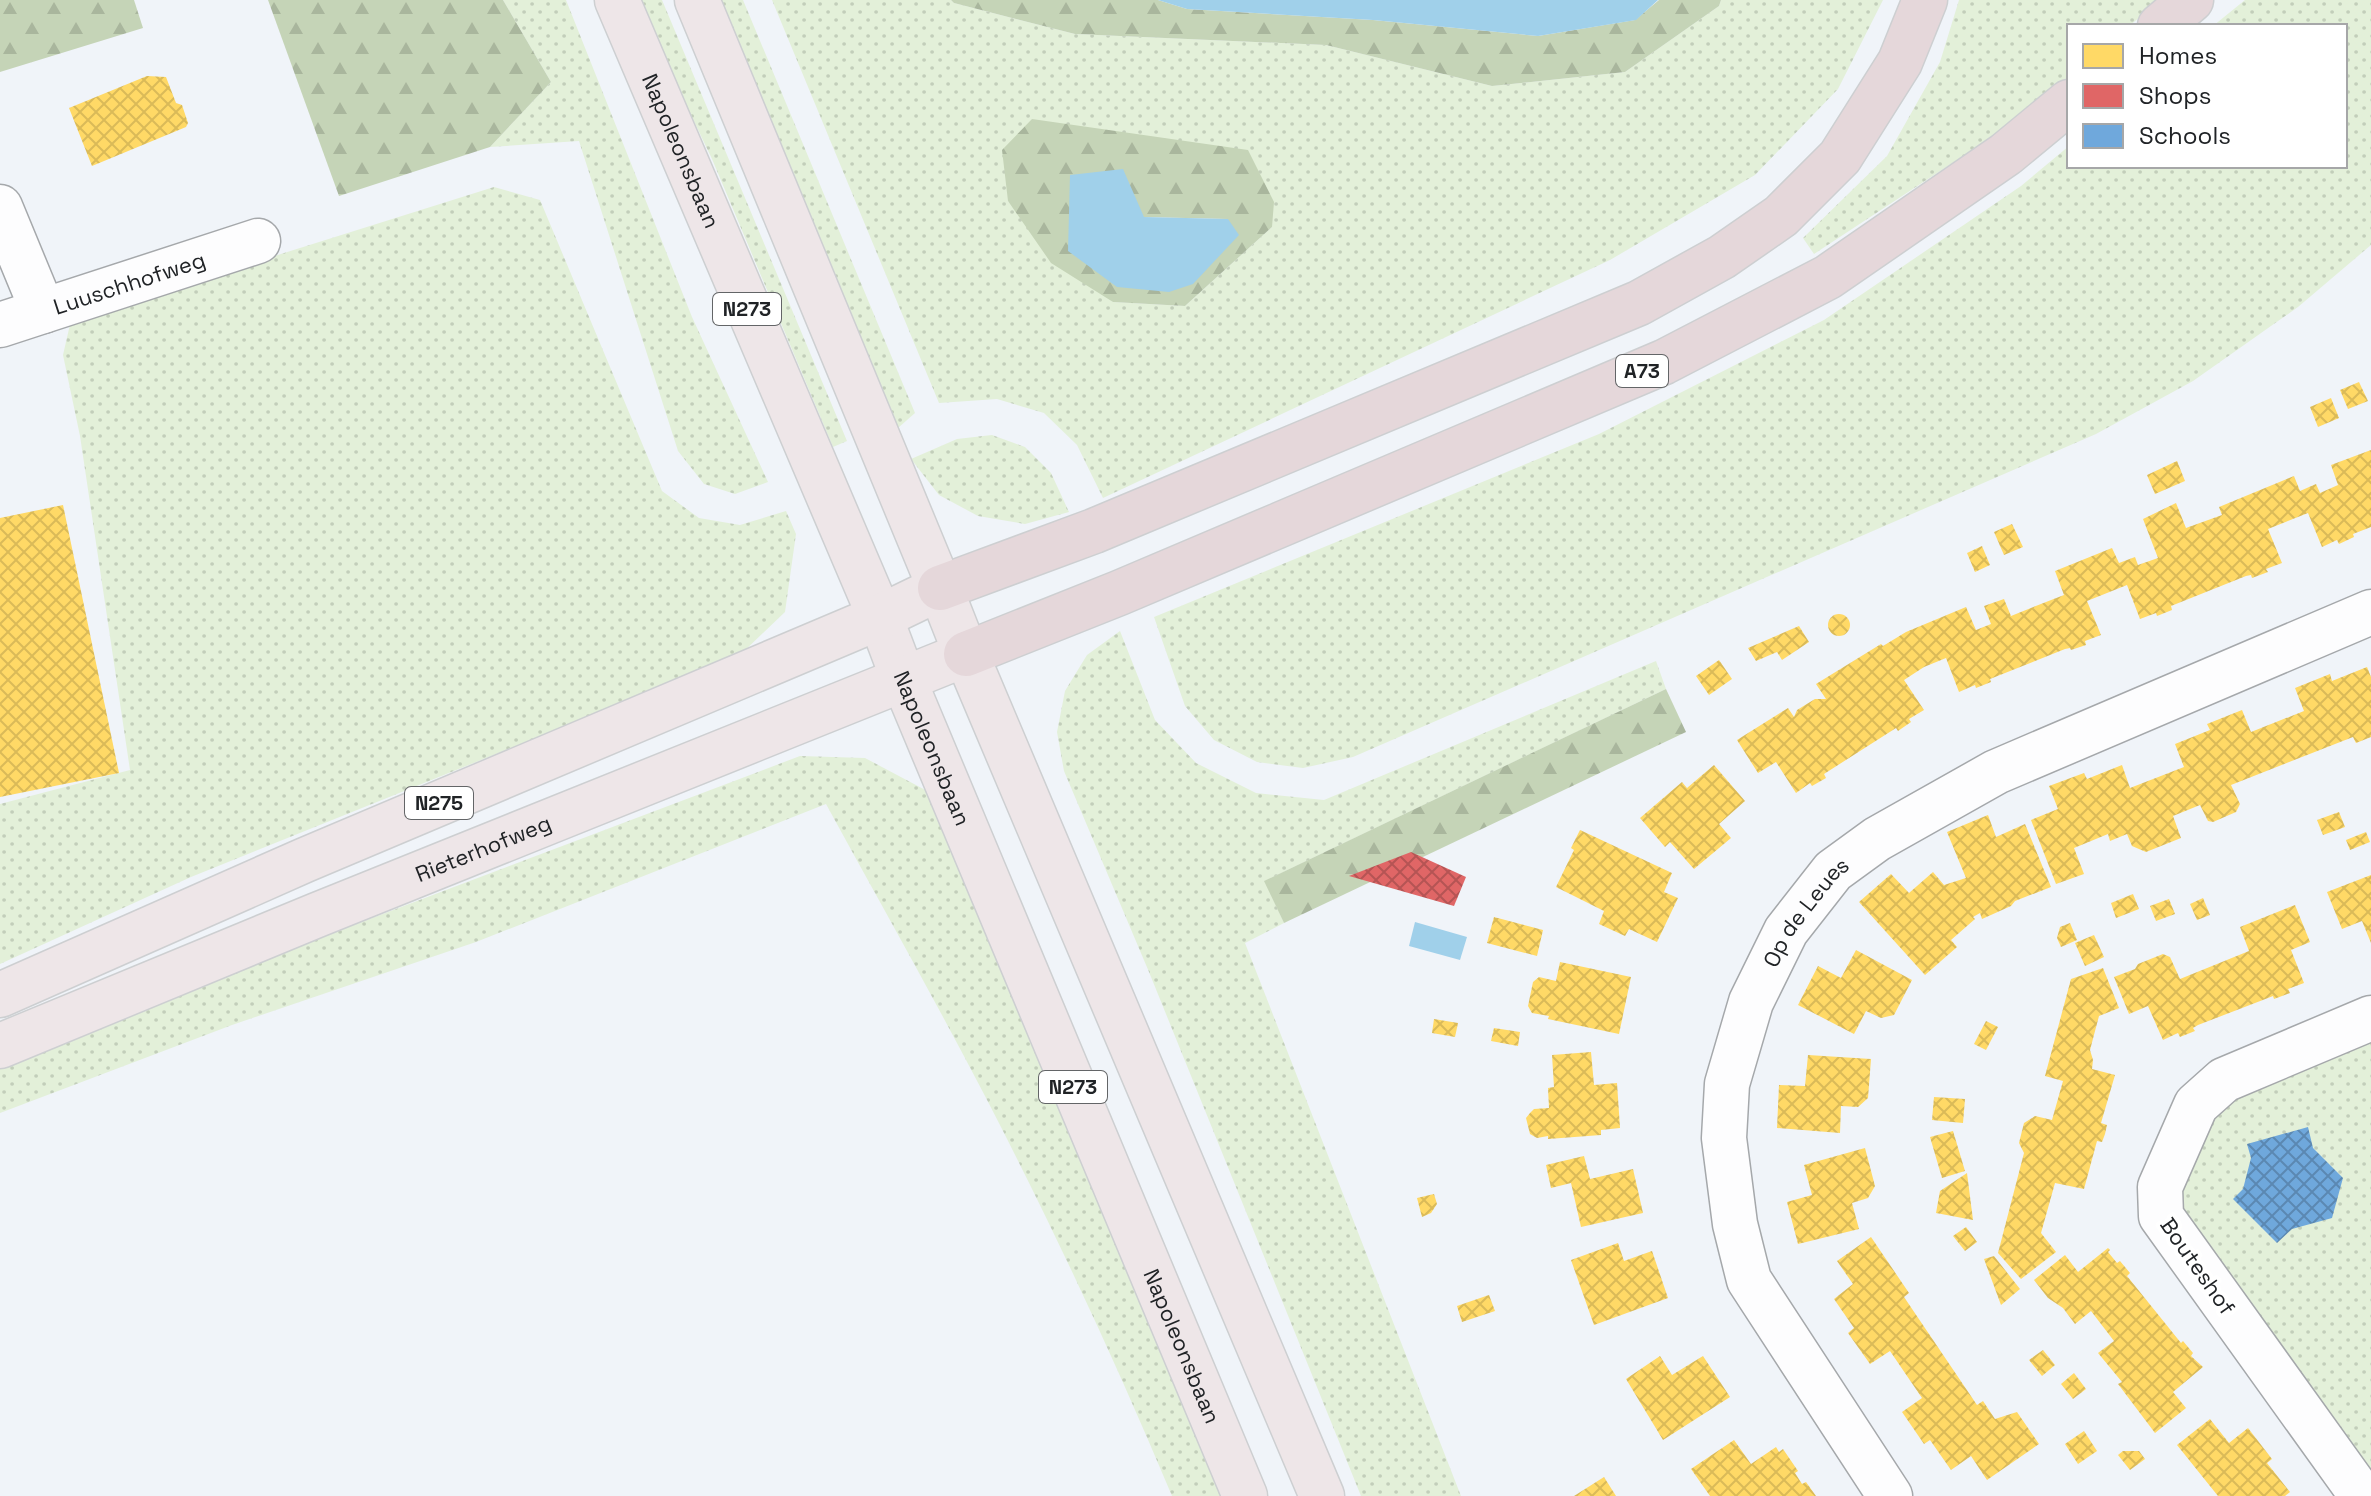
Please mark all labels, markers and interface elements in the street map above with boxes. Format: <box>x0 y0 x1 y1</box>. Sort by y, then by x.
legend <box>2067 24 2347 168</box>
text: Homes <box>2139 40 2217 71</box>
street label: Napoleonsbaan <box>636 69 727 232</box>
text: Shops <box>2139 80 2211 111</box>
text: Schools <box>2139 120 2231 151</box>
street label: Luuschhofweg <box>50 245 209 321</box>
road number: N273 <box>713 293 781 325</box>
road number: A73 <box>1616 355 1668 387</box>
street label: Napoleonsbaan <box>888 667 977 830</box>
road number: N275 <box>405 787 473 819</box>
street label: Rieterhofweg <box>411 808 555 888</box>
street label: Op de Leues <box>1757 850 1854 972</box>
road number: N273 <box>1039 1071 1107 1103</box>
street label: Bouteshof <box>2154 1212 2242 1320</box>
street label: Napoleonsbaan <box>1138 1264 1227 1428</box>

